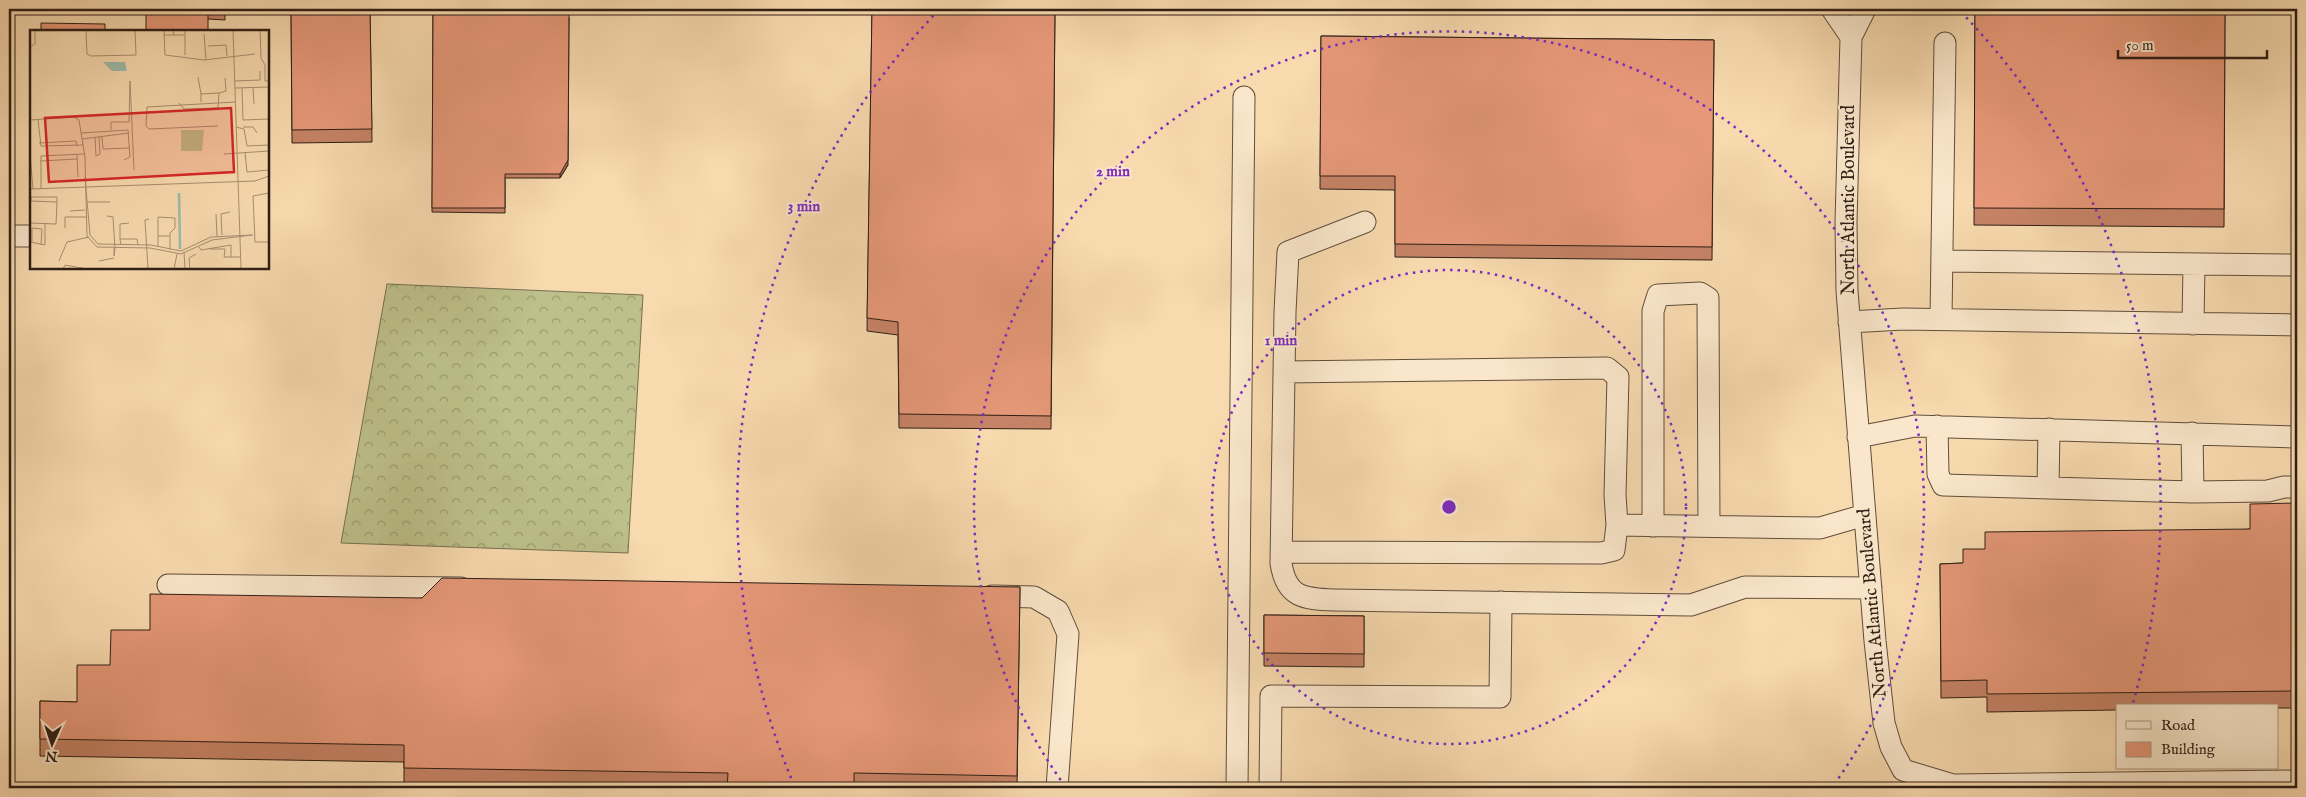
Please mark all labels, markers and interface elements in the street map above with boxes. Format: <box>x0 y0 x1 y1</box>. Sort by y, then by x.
scale bar <box>2118 28 2267 60</box>
inset map <box>30 30 269 269</box>
text: 50 m <box>2126 36 2154 55</box>
street label: North Atlantic Boulevard <box>1838 105 1861 295</box>
text: 2 min <box>1096 162 1130 181</box>
text: 3 min <box>788 197 820 216</box>
text: 1 min <box>1265 331 1297 350</box>
centre of rings <box>1440 498 1458 516</box>
street label: North Atlantic Boulevard <box>1853 507 1893 699</box>
legend <box>2116 704 2278 770</box>
text: Road <box>2161 716 2196 735</box>
north arrow <box>28 720 78 770</box>
text: Building <box>2161 740 2216 759</box>
text: N <box>45 747 59 765</box>

